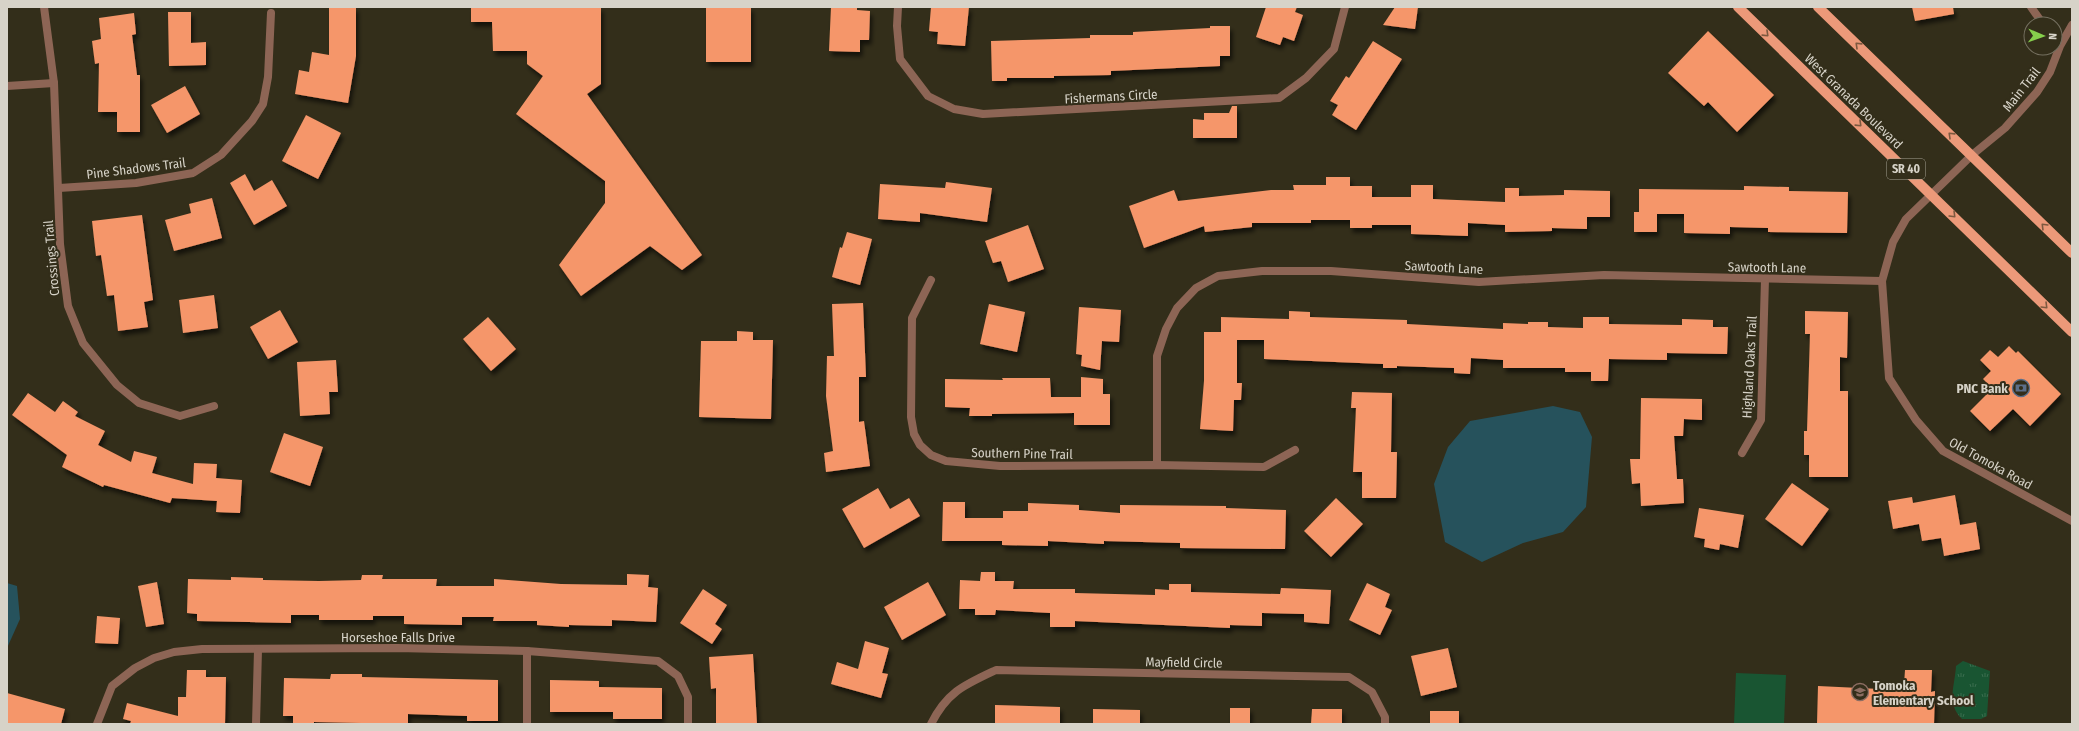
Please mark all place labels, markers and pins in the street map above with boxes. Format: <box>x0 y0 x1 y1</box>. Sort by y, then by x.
bank icon: PNC Bank <box>2011 378 2031 398</box>
place label: PNC Bank <box>1956 381 2008 396</box>
place label: Tomoka Elementary School <box>1873 678 1974 708</box>
school or university icon: Tomoka Elementary School <box>1850 682 1870 702</box>

